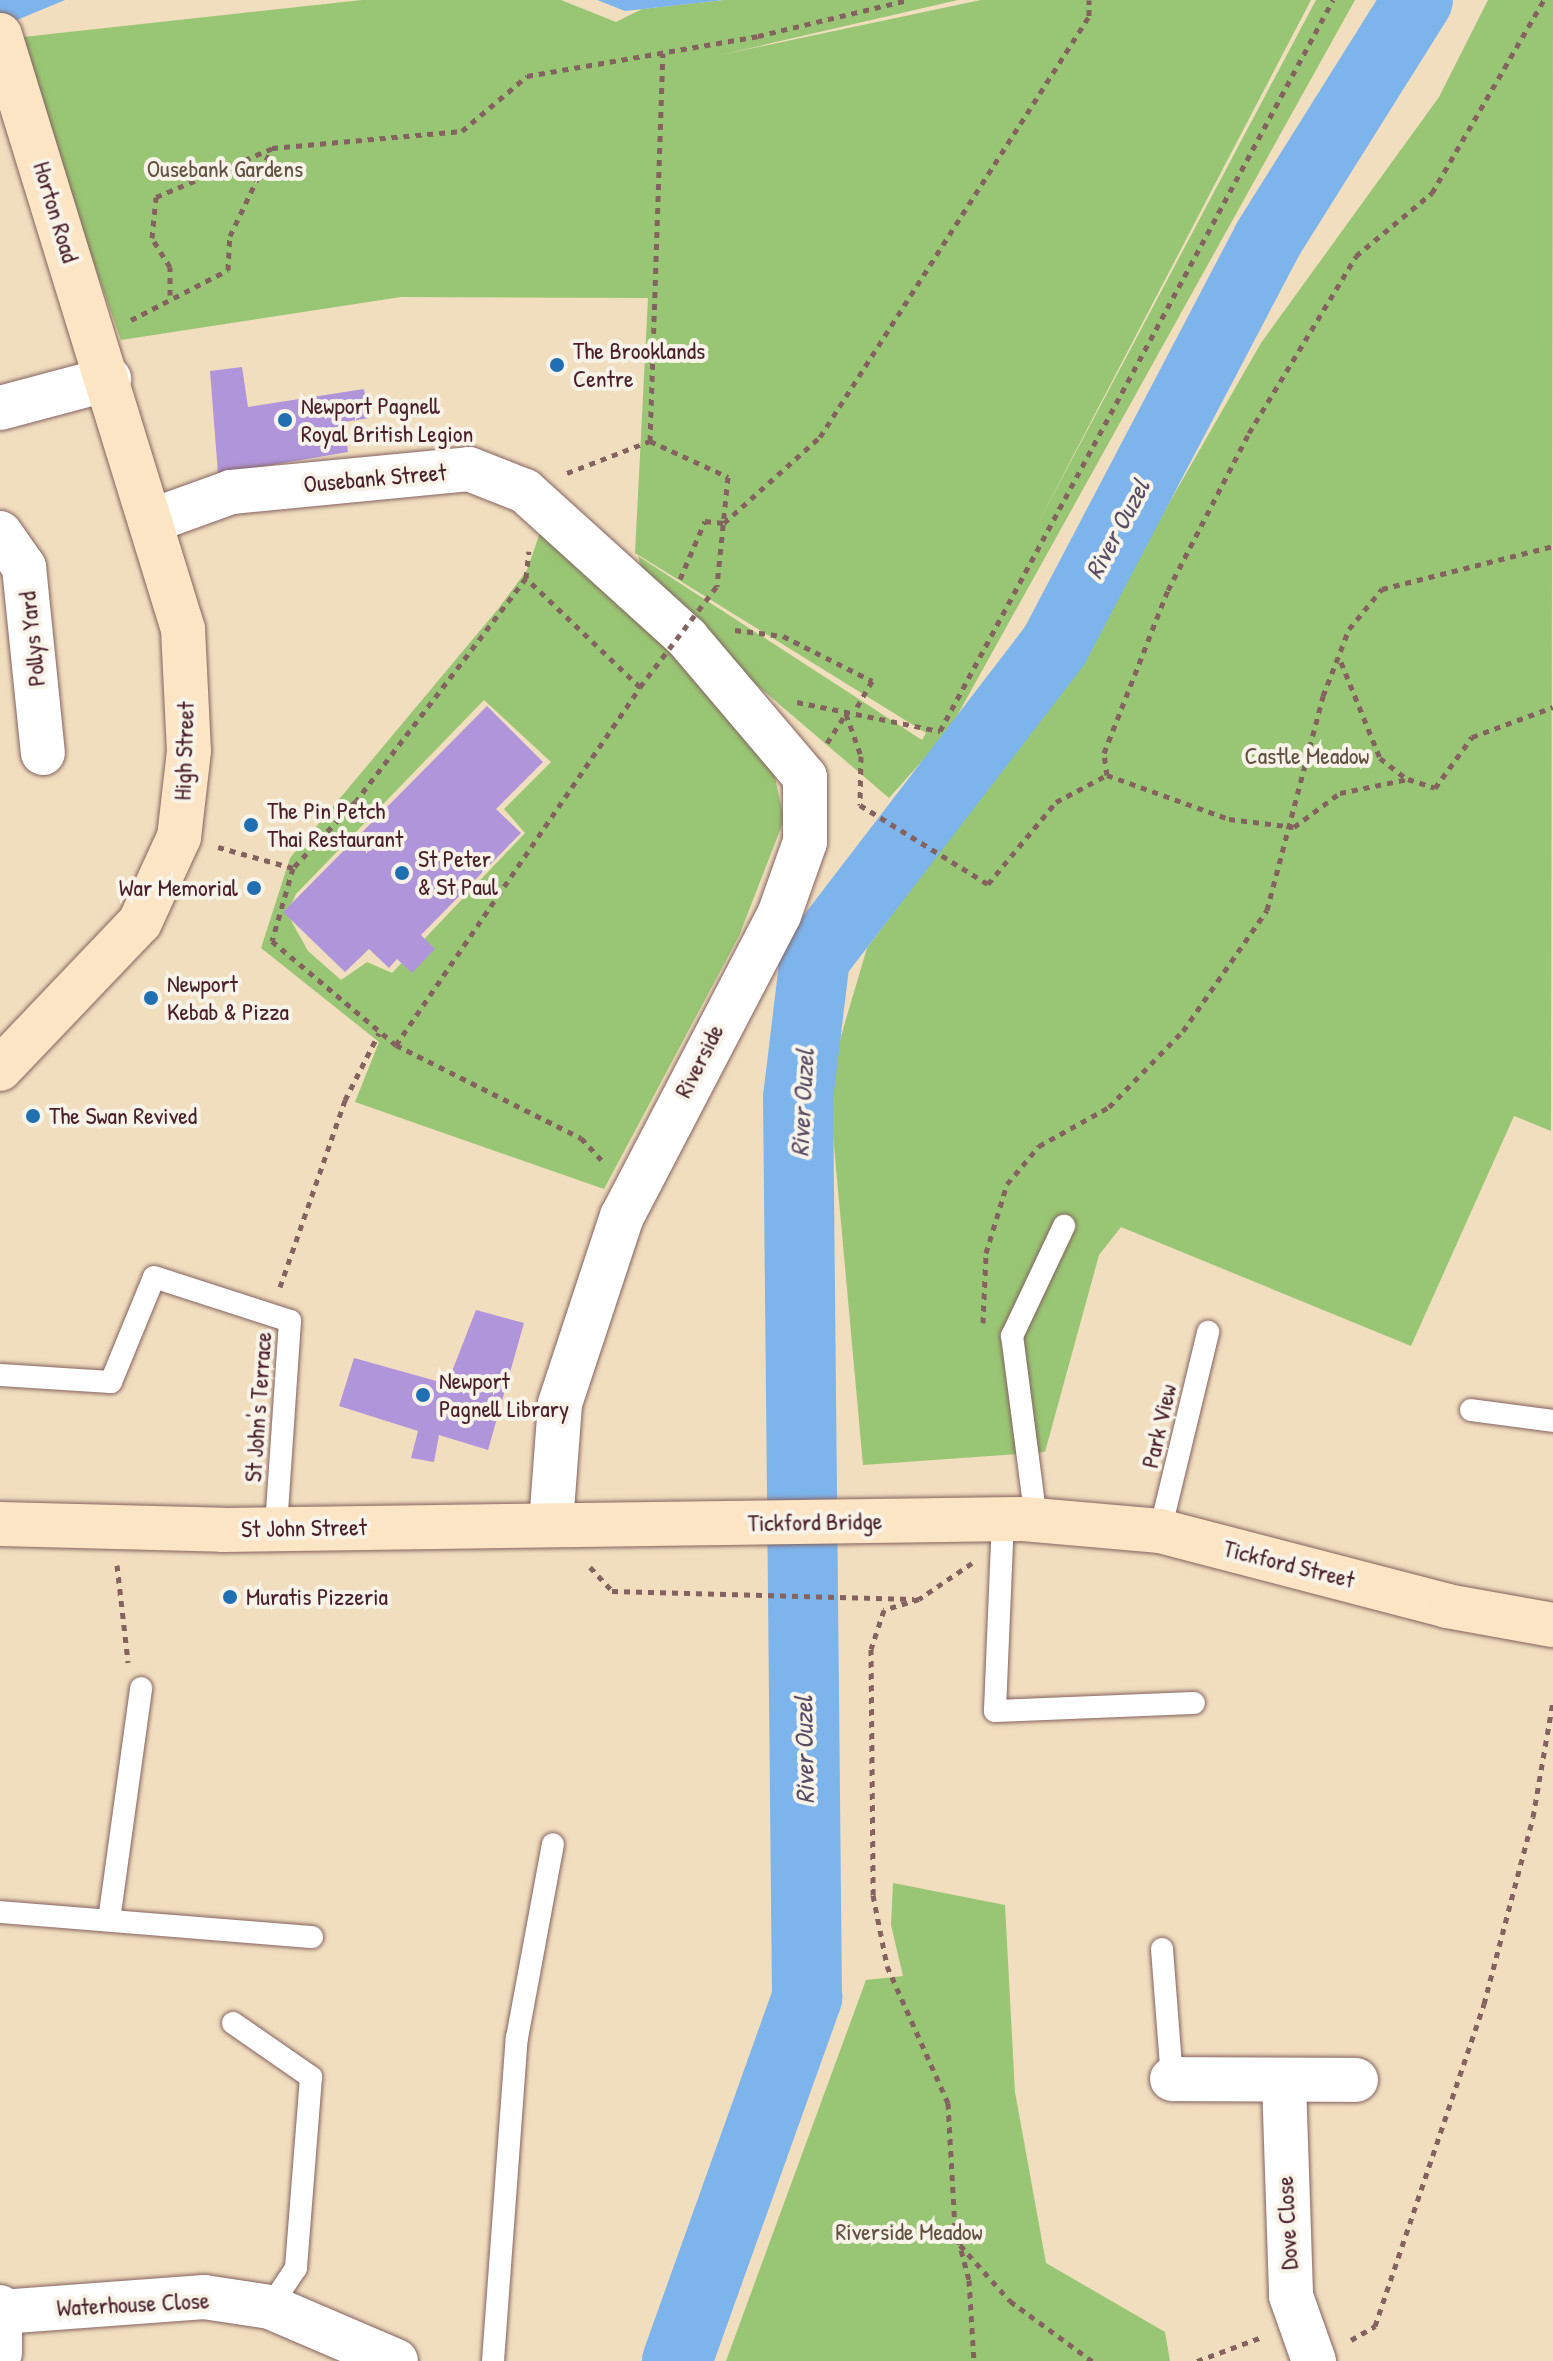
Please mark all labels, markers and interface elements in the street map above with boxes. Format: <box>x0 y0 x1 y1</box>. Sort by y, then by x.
park label: Ousebank Gardens <box>147 155 303 183</box>
street label: Horton Road <box>27 158 85 266</box>
place label: The Brooklands Centre <box>573 337 705 393</box>
marker: The Brooklands Centre <box>548 356 566 374</box>
place label: Newport Pagnell Royal British Legion <box>301 392 473 448</box>
marker: Newport Pagnell Royal British Legion <box>276 411 294 429</box>
street label: Ousebank Street <box>302 457 448 499</box>
water label: River Ouzel <box>1078 474 1156 584</box>
street label: Pollys Yard <box>13 590 51 688</box>
street label: High Street <box>168 701 200 801</box>
park label: Castle Meadow <box>1245 742 1369 770</box>
place label: The Pin Petch Thai Restaurant <box>267 797 403 853</box>
marker: The Pin Petch Thai Restaurant <box>242 816 260 834</box>
place label: St Peter & St Paul <box>418 845 498 901</box>
marker: St Peter & St Paul <box>393 864 411 882</box>
place label: War Memorial <box>119 874 238 902</box>
marker: War Memorial <box>245 879 263 897</box>
place label: Newport Kebab & Pizza <box>167 970 289 1026</box>
marker: Newport Kebab & Pizza <box>142 989 160 1007</box>
street label: Riverside <box>668 1020 730 1102</box>
water label: River Ouzel <box>784 1048 820 1158</box>
place label: The Swan Revived <box>49 1102 197 1130</box>
marker: The Swan Revived <box>24 1107 42 1125</box>
street label: St John's Terrace <box>238 1331 278 1483</box>
place label: Newport Pagnell Library <box>439 1367 569 1423</box>
street label: Park View <box>1135 1381 1183 1471</box>
marker: Newport Pagnell Library <box>414 1386 432 1404</box>
street label: Tickford Bridge <box>747 1506 883 1538</box>
street label: St John Street <box>241 1513 367 1543</box>
street label: Tickford Street <box>1220 1534 1358 1594</box>
place label: Muratis Pizzeria <box>246 1583 388 1611</box>
marker: Muratis Pizzeria <box>221 1588 239 1606</box>
water label: River Ouzel <box>787 1696 821 1804</box>
street label: Dove Close <box>1270 2175 1304 2271</box>
park label: Riverside Meadow <box>835 2218 983 2246</box>
street label: Waterhouse Close <box>56 2286 210 2322</box>

